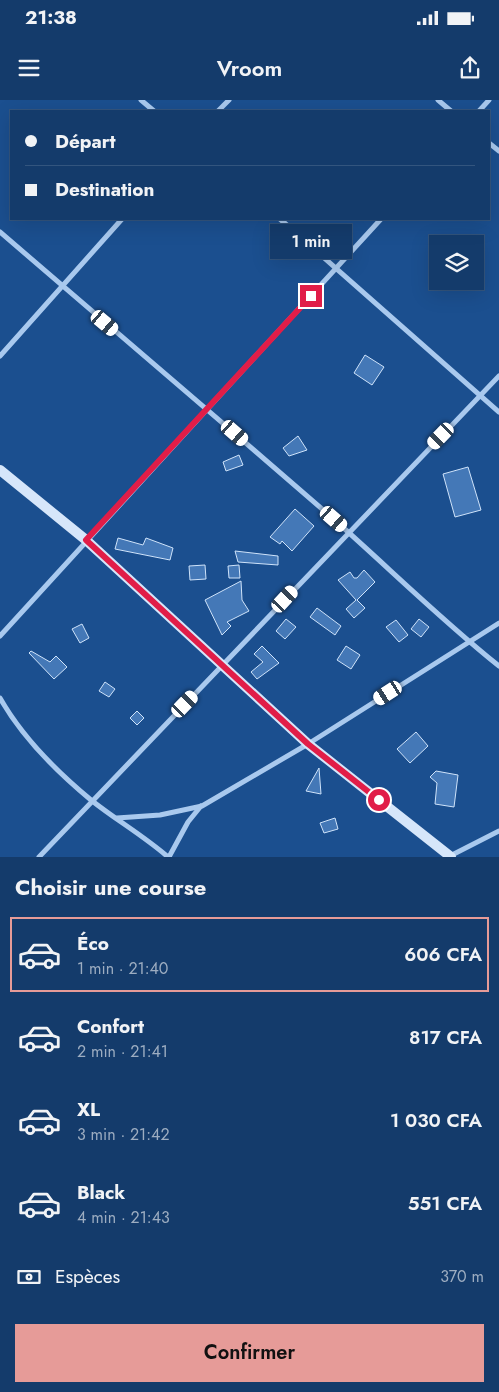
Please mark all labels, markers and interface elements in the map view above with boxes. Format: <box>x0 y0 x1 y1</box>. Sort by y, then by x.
text: 21:38 <box>25 4 77 31</box>
text: Vroom <box>217 52 282 84</box>
icon: menu <box>15 54 43 82</box>
icon: share <box>456 54 484 82</box>
text: Départ <box>55 128 116 155</box>
text: Destination <box>55 176 154 203</box>
callout: 1 min <box>270 224 352 258</box>
text: 1 min <box>292 230 330 253</box>
map controls <box>429 235 484 290</box>
button: layers <box>429 235 484 290</box>
route end <box>300 285 322 307</box>
car <box>88 308 121 338</box>
car <box>218 417 251 449</box>
car <box>425 420 456 452</box>
car <box>317 503 350 535</box>
car <box>269 583 300 615</box>
car <box>371 679 404 707</box>
car <box>169 688 200 720</box>
route start <box>368 789 390 811</box>
text: Choisir une course <box>15 871 206 903</box>
text: Éco <box>77 930 109 957</box>
icon: car <box>17 932 62 977</box>
text: 606 CFA <box>404 941 482 968</box>
text: 1 min · 21:40 <box>77 957 168 980</box>
text: Confort <box>77 1013 144 1040</box>
icon: car <box>17 1015 62 1060</box>
text: 817 CFA <box>409 1024 482 1051</box>
text: 2 min · 21:41 <box>77 1040 168 1063</box>
text: XL <box>77 1096 100 1123</box>
icon: car <box>17 1098 62 1143</box>
text: 1 030 CFA <box>390 1107 482 1134</box>
text: 3 min · 21:42 <box>77 1123 170 1146</box>
text: Black <box>77 1179 125 1206</box>
icon: car <box>17 1181 62 1226</box>
text: 551 CFA <box>408 1190 482 1217</box>
text: 4 min · 21:43 <box>77 1206 170 1229</box>
icon: cash <box>15 1263 43 1291</box>
text: Espèces <box>55 1263 120 1290</box>
text: 370 m <box>440 1265 484 1288</box>
button: Confirmer <box>15 1324 484 1382</box>

